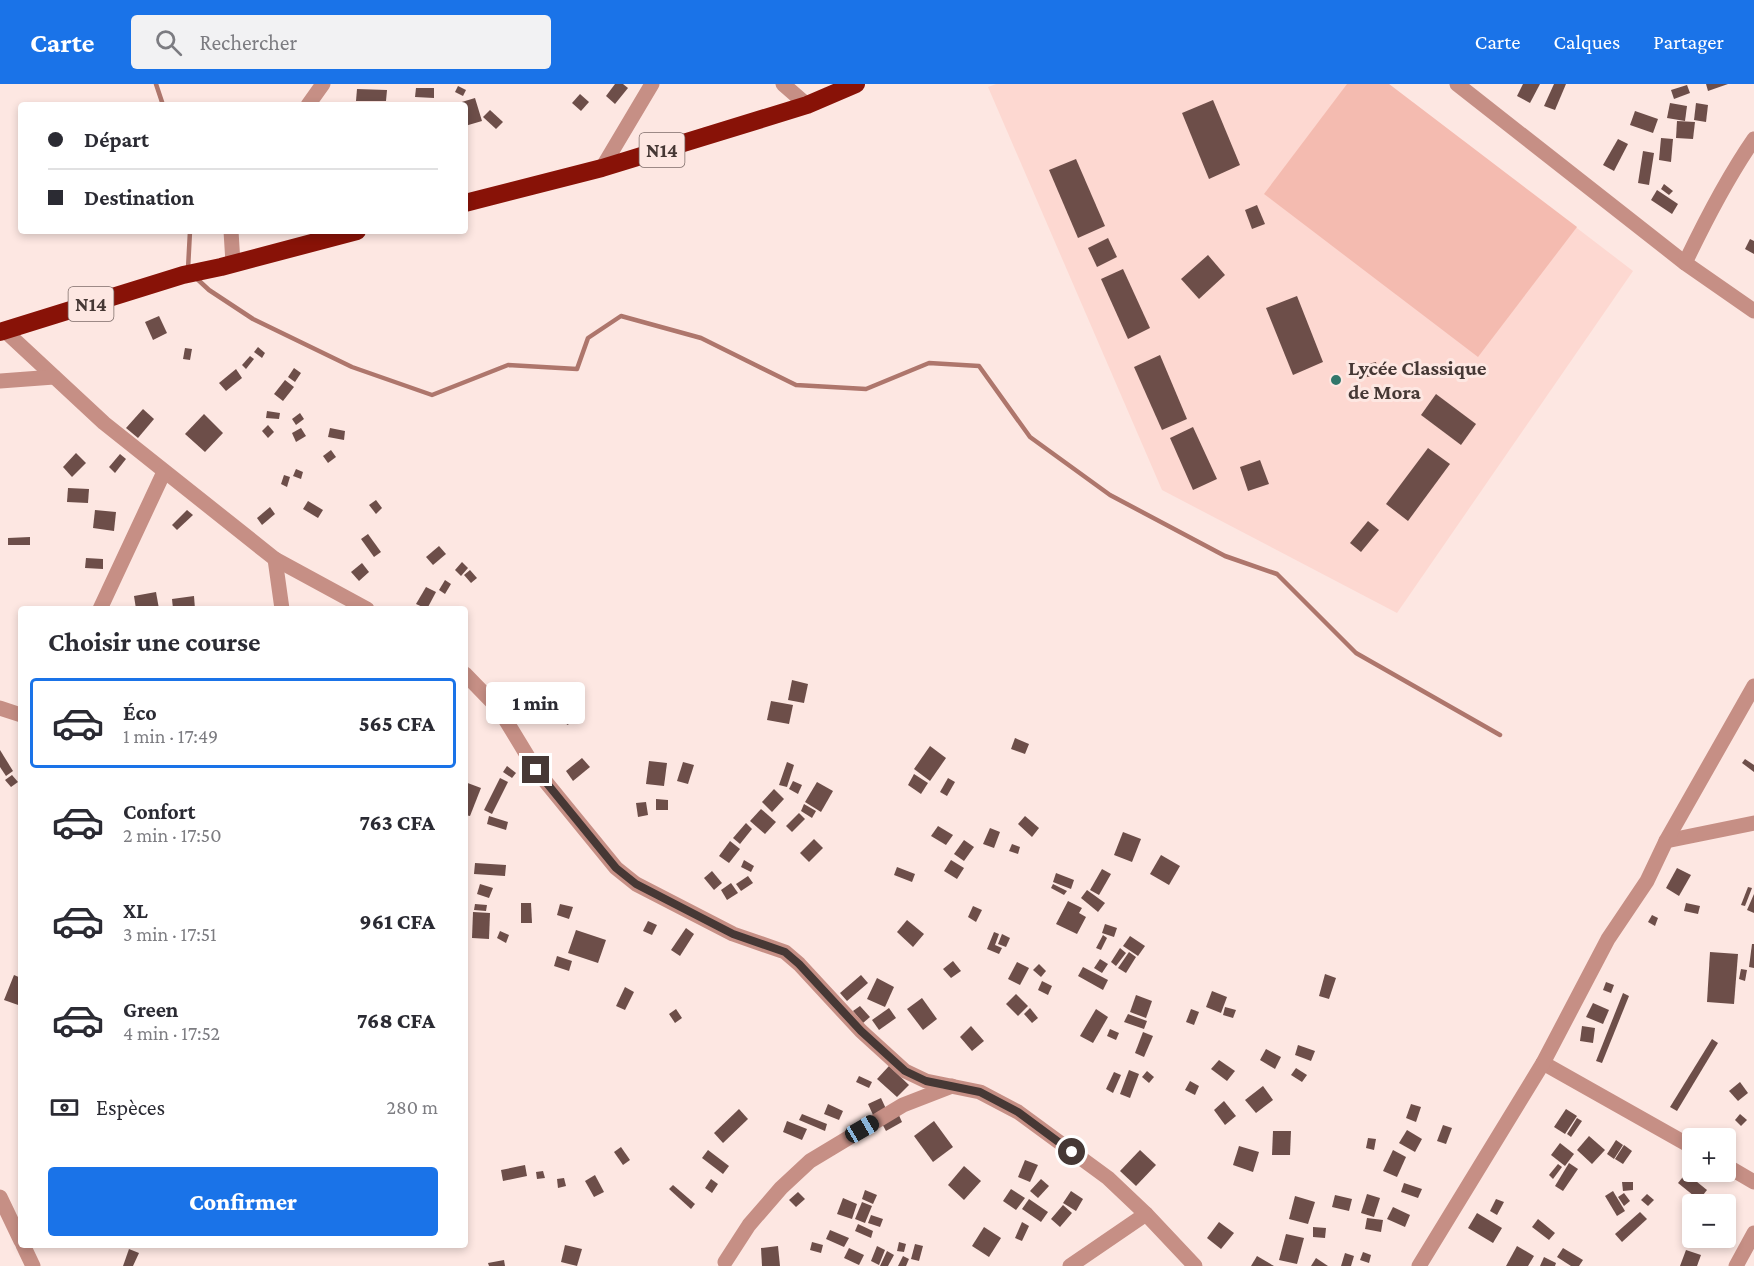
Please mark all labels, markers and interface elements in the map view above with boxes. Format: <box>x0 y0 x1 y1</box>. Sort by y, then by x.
search box <box>131 15 551 69</box>
icon: search <box>152 26 185 59</box>
text: Carte <box>30 27 95 58</box>
text: Rechercher <box>200 30 297 55</box>
text: Carte <box>1475 30 1520 54</box>
text: Calques <box>1553 30 1620 54</box>
text: Partager <box>1653 30 1724 54</box>
text: Départ <box>84 127 149 152</box>
road number: N14 <box>640 133 684 167</box>
text: Destination <box>84 185 194 210</box>
road number: N14 <box>68 287 113 321</box>
place label: Lycée Classique de Mora <box>1348 356 1487 404</box>
marker: Lycée Classique de Mora <box>1329 373 1343 387</box>
text: Choisir une course <box>48 627 261 657</box>
callout: 1 min <box>486 683 586 725</box>
text: 1 min <box>512 692 559 714</box>
icon: car <box>51 696 105 750</box>
text: Éco <box>123 700 157 725</box>
text: 565 CFA <box>359 711 435 736</box>
text: 1 min · 17:49 <box>123 725 218 747</box>
route end <box>522 756 549 783</box>
icon: car <box>51 795 105 849</box>
text: Confort <box>123 799 196 824</box>
text: 763 CFA <box>359 810 435 835</box>
text: 2 min · 17:50 <box>123 824 222 846</box>
icon: car <box>51 894 105 948</box>
text: XL <box>123 898 148 923</box>
text: 961 CFA <box>359 909 435 934</box>
text: 3 min · 17:51 <box>123 923 217 945</box>
icon: car <box>51 993 105 1047</box>
text: Green <box>123 997 179 1022</box>
text: 768 CFA <box>357 1008 435 1033</box>
text: 4 min · 17:52 <box>123 1022 220 1044</box>
icon: cash <box>48 1091 81 1124</box>
text: Espèces <box>96 1095 165 1120</box>
text: 280 m <box>387 1096 438 1118</box>
car <box>842 1112 882 1146</box>
map controls <box>1682 1128 1736 1248</box>
button: + <box>1682 1128 1736 1182</box>
route start <box>1058 1138 1085 1165</box>
button: Confirmer <box>48 1167 438 1236</box>
button: − <box>1682 1194 1736 1248</box>

